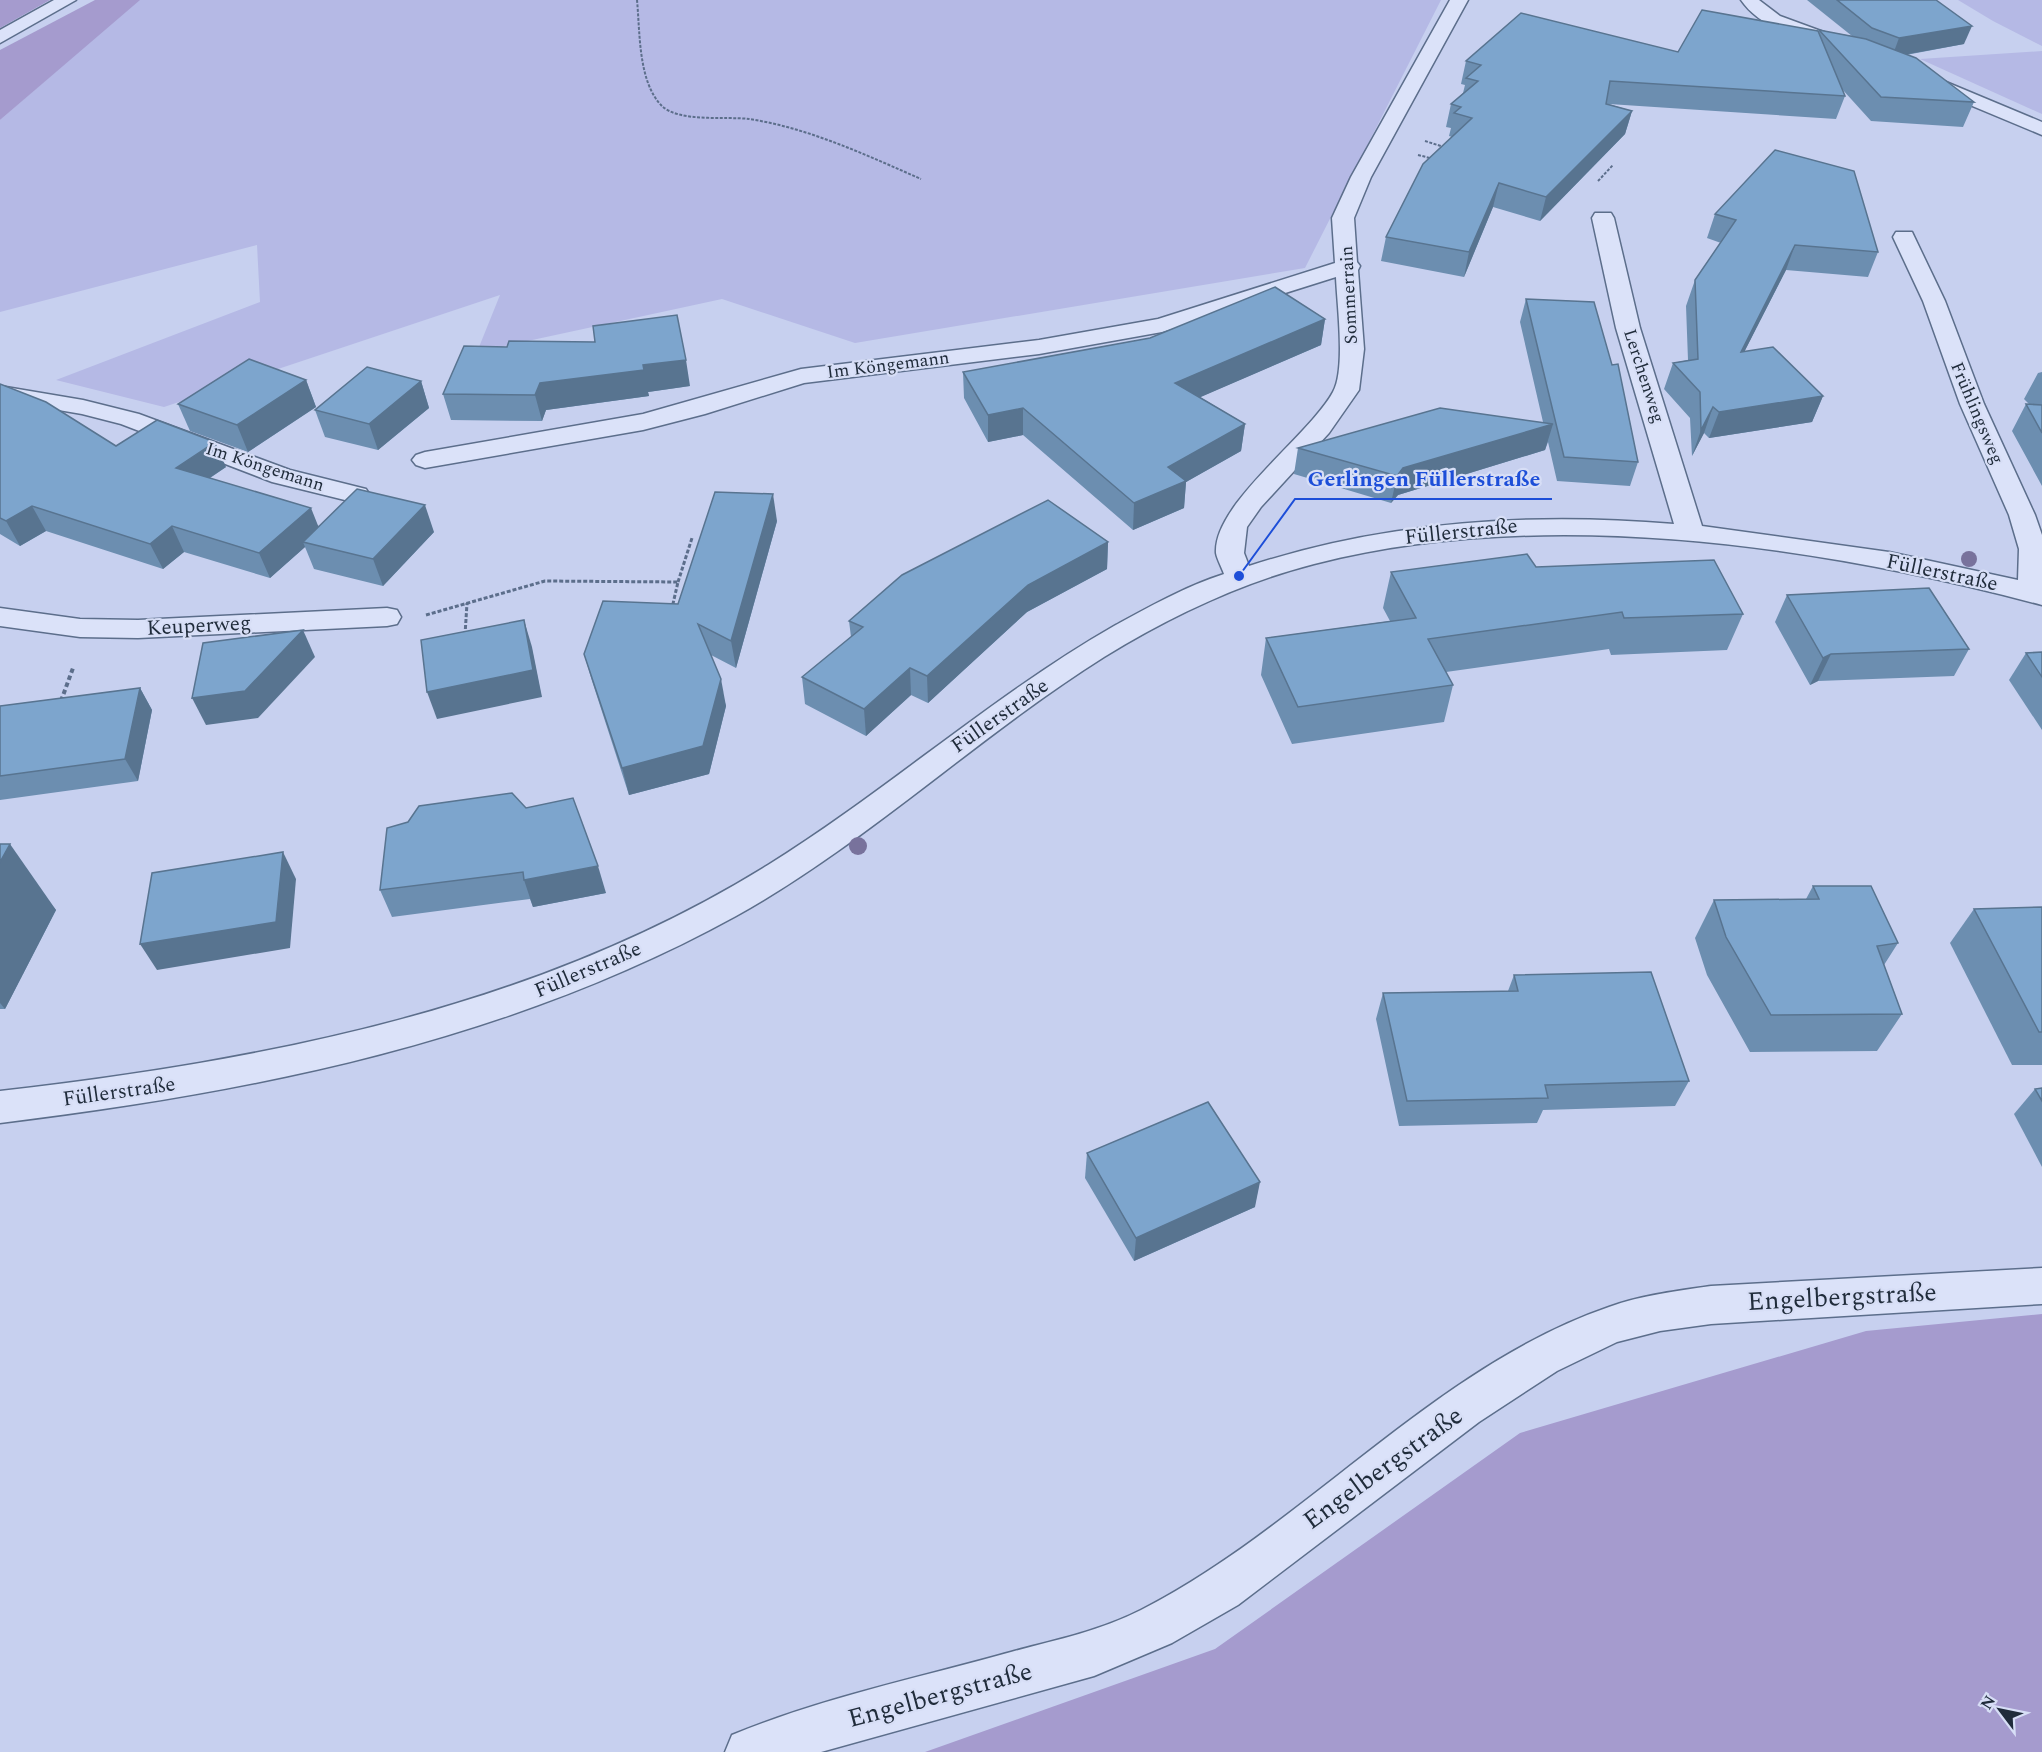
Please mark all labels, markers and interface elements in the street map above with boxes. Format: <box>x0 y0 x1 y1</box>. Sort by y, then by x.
street label: Sommerrain <box>1333 245 1365 345</box>
street label: Lerchenweg <box>1616 325 1672 427</box>
street label: Im Köngemann <box>825 344 951 386</box>
street label: Frühlingsweg <box>1943 358 2011 468</box>
street label: Im Köngemann <box>202 435 328 499</box>
callout: Gerlingen Füllerstraße <box>1295 459 1552 499</box>
text: Gerlingen Füllerstraße <box>1308 463 1541 496</box>
street label: Füllerstraße <box>1403 510 1519 554</box>
street label: Füllerstraße <box>1883 546 2001 600</box>
street label: Keuperweg <box>146 607 252 645</box>
street label: Füllerstraße <box>944 670 1056 762</box>
street label: Füllerstraße <box>530 933 646 1007</box>
street label: Füllerstraße <box>61 1068 177 1116</box>
street label: Engelbergstraße <box>1746 1272 1938 1322</box>
street label: Engelbergstraße <box>1295 1396 1471 1540</box>
street label: Engelbergstraße <box>843 1651 1037 1739</box>
north arrow <box>1970 1680 2030 1740</box>
text: N <box>1974 1691 2002 1714</box>

